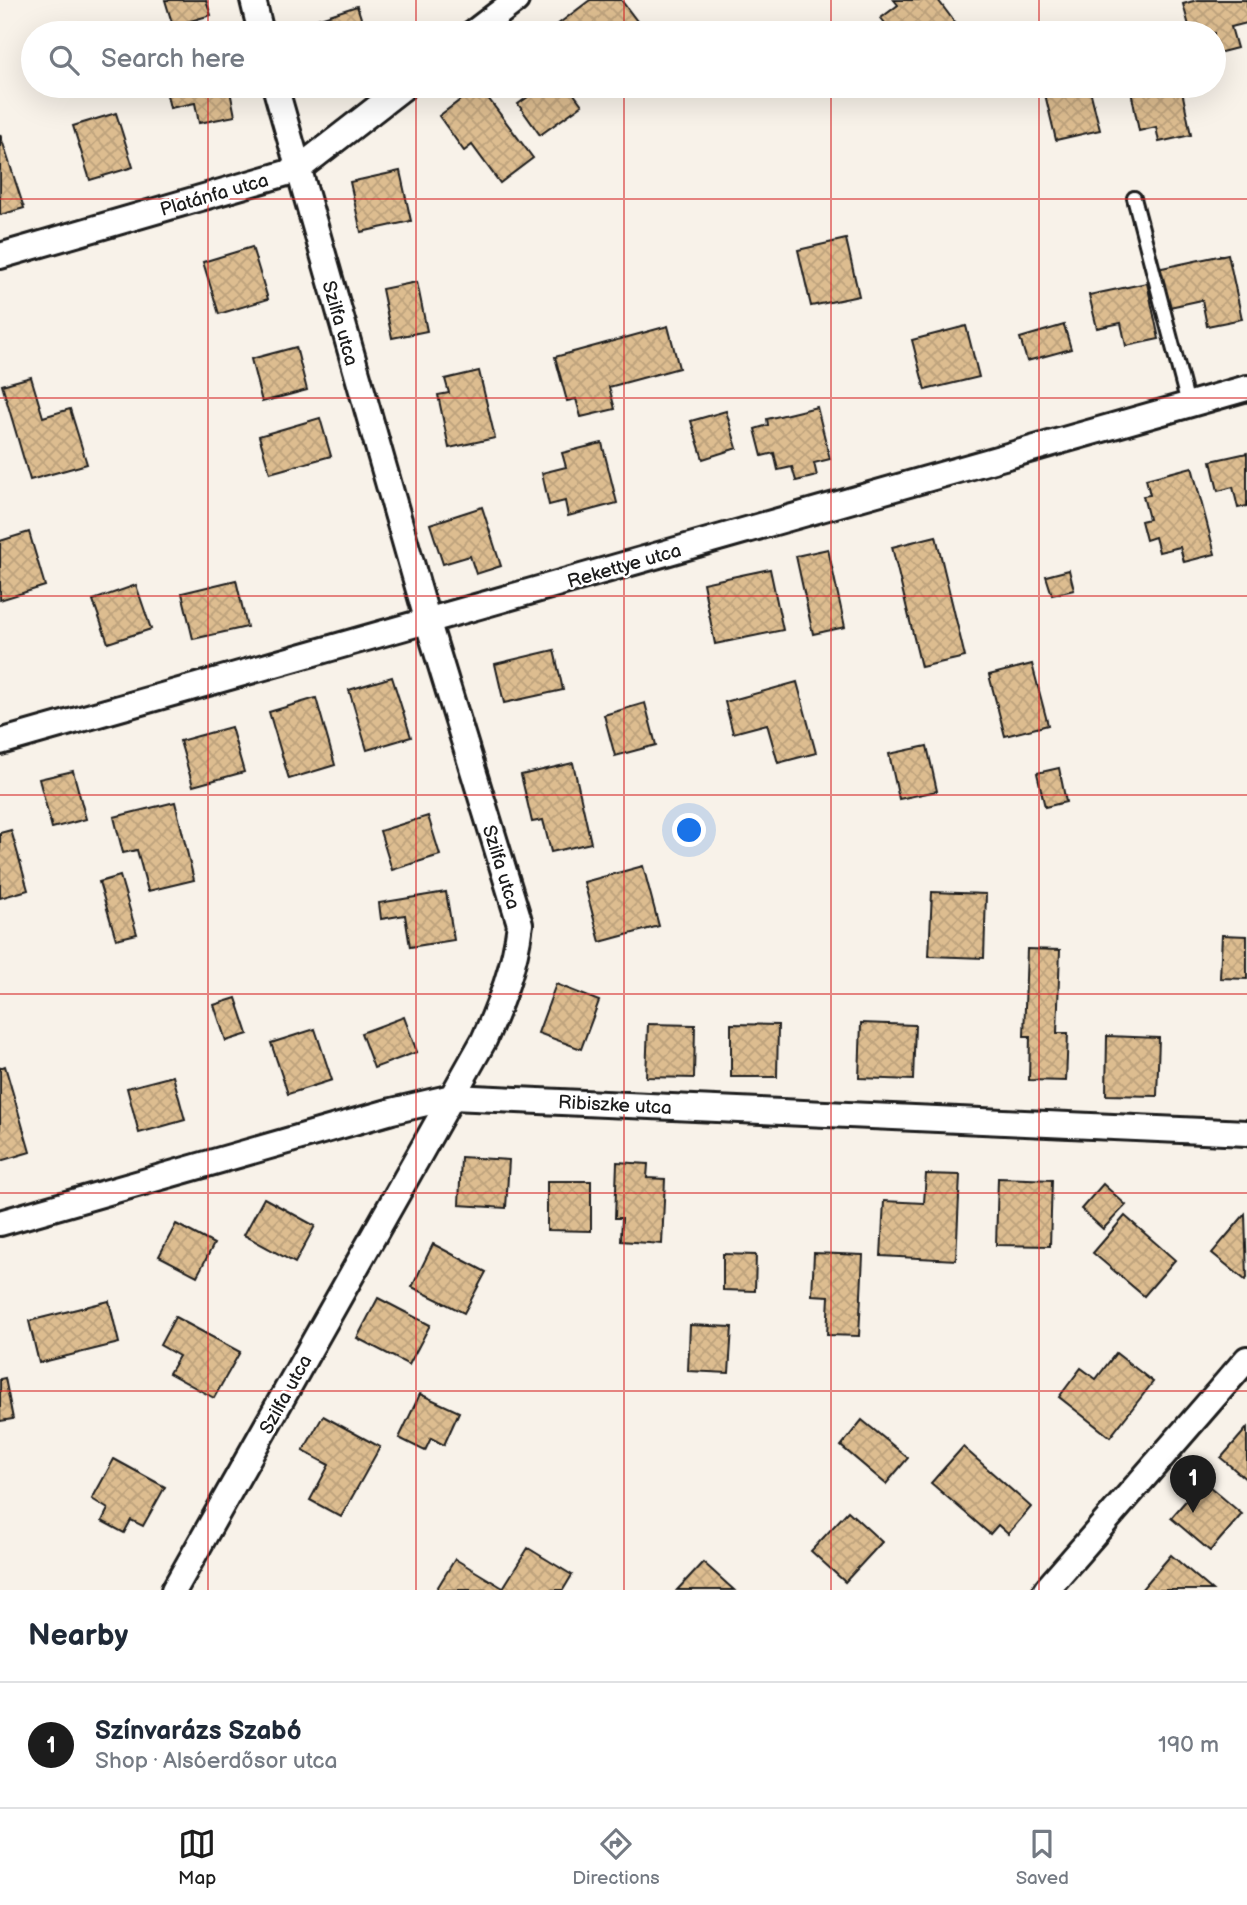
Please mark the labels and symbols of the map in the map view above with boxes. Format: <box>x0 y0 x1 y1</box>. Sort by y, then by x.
street label: Platánfa utca <box>158 169 271 222</box>
street label: Szilfa utca <box>317 278 363 368</box>
street label: Rekettye utca <box>565 539 684 594</box>
your location <box>672 813 706 847</box>
street label: Szilfa utca <box>477 822 524 912</box>
street label: Ribiszke utca <box>558 1091 672 1120</box>
street label: Szilfa utca <box>255 1351 317 1438</box>
pin: 1 <box>1170 1455 1216 1513</box>

